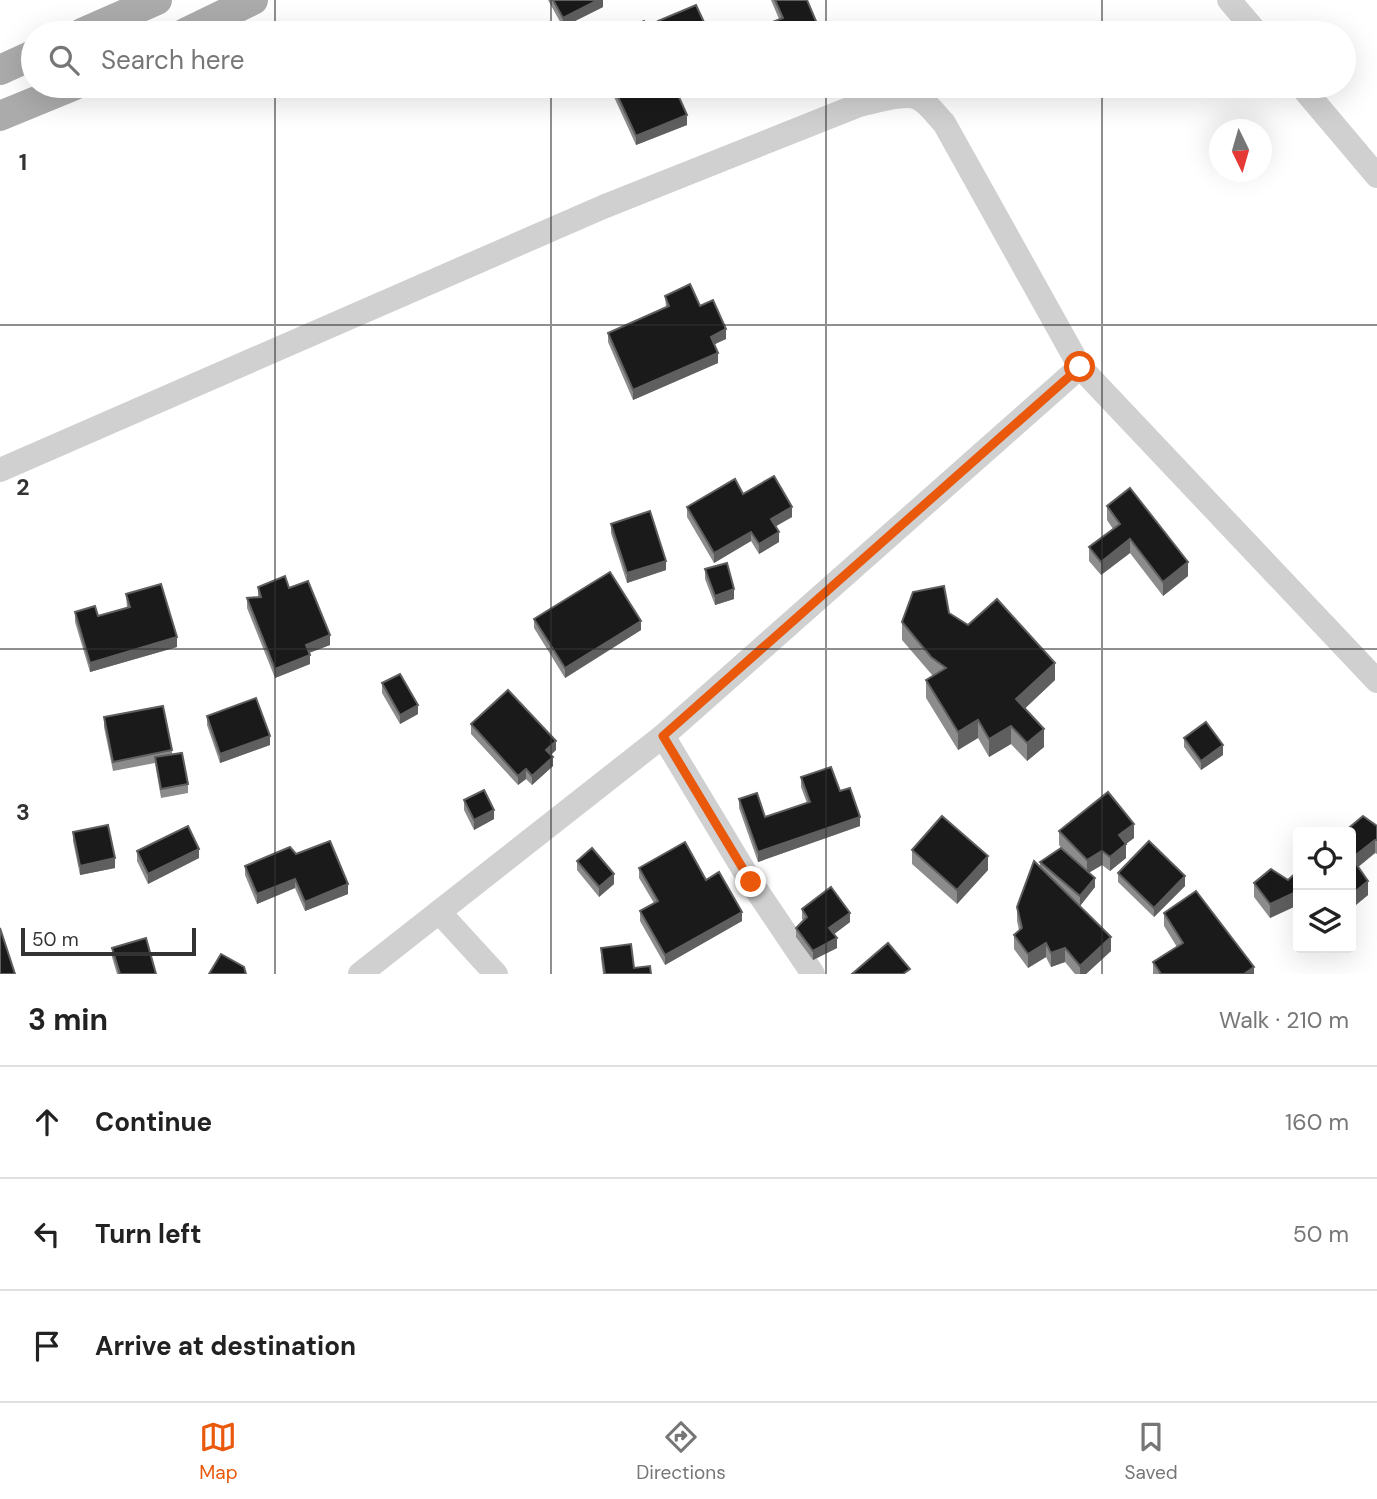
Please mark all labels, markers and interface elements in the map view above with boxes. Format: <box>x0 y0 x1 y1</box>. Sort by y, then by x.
search box <box>21 21 1356 98</box>
icon: search <box>45 41 83 79</box>
text: Search here <box>101 43 244 77</box>
north arrow <box>1209 119 1272 182</box>
text: 1 <box>19 147 27 177</box>
route start <box>1064 351 1095 382</box>
text: 2 <box>16 472 30 502</box>
text: 3 <box>16 797 30 827</box>
map controls <box>1293 827 1356 953</box>
button: locate <box>1293 827 1356 890</box>
route end <box>735 866 766 897</box>
button: layers <box>1293 890 1356 953</box>
scale bar <box>21 925 196 957</box>
text: 50 m <box>32 927 79 952</box>
text: 3 min <box>28 1000 108 1039</box>
text: Walk · 210 m <box>1219 1005 1349 1035</box>
icon: ahead <box>28 1103 66 1141</box>
text: Continue <box>95 1105 212 1139</box>
text: 160 m <box>1285 1107 1349 1137</box>
icon: left <box>28 1215 66 1253</box>
text: Turn left <box>95 1217 202 1251</box>
text: 50 m <box>1293 1219 1349 1249</box>
icon: arrive <box>28 1327 66 1365</box>
text: Arrive at destination <box>95 1329 356 1363</box>
tab: Map <box>199 1418 238 1485</box>
tab: Directions <box>636 1418 726 1485</box>
tab: Saved <box>1124 1418 1178 1485</box>

